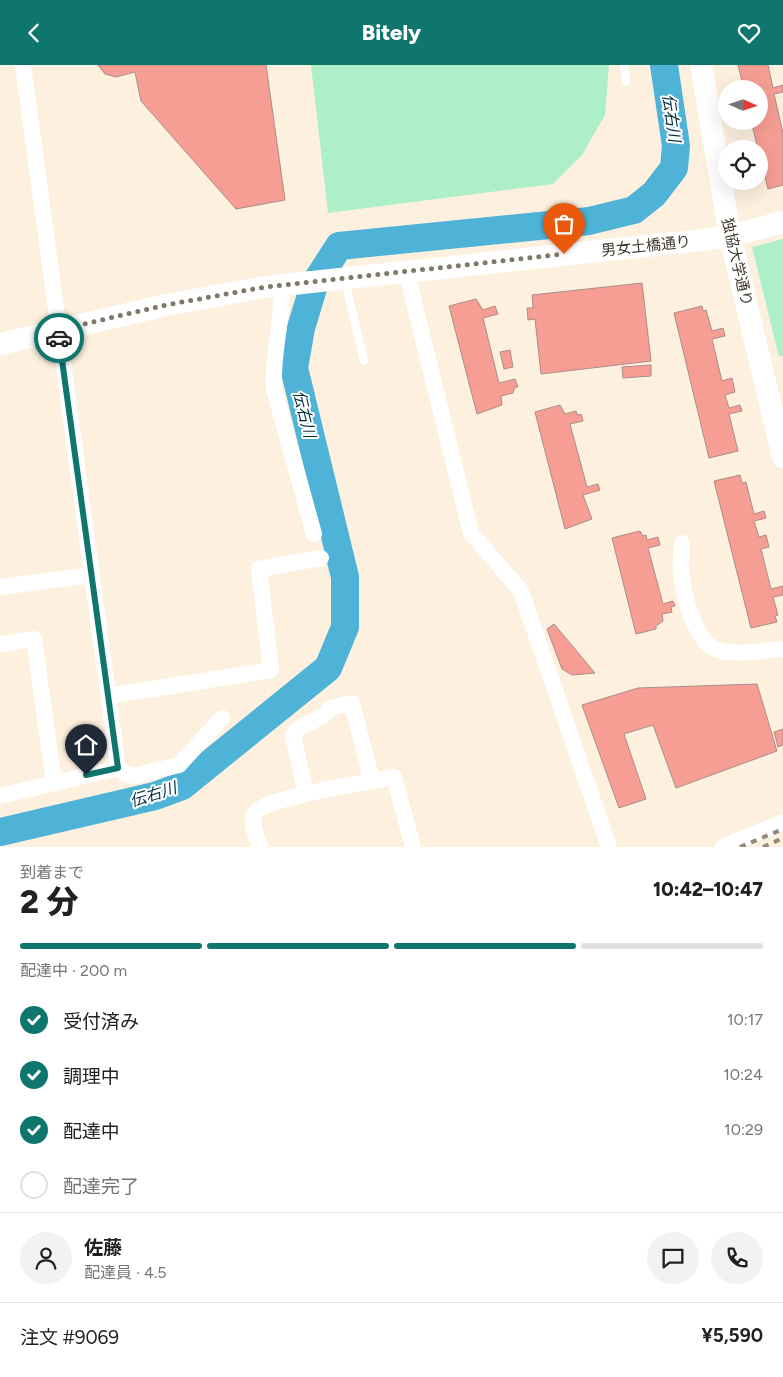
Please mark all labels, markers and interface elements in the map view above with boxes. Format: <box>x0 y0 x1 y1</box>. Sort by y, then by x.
icon: back <box>20 19 48 47</box>
text: Bitely <box>362 19 421 46</box>
icon: heart <box>735 19 763 47</box>
north arrow <box>718 80 768 130</box>
map controls <box>718 80 768 190</box>
water label: 伝右川 <box>659 93 685 145</box>
button: locate <box>718 140 768 190</box>
pin <box>543 203 585 254</box>
icon: bag <box>550 210 578 238</box>
street label: 独協大学通り <box>718 216 756 308</box>
street label: 男女土橋通り <box>600 232 692 260</box>
courier <box>34 313 84 363</box>
icon: car <box>45 324 73 352</box>
water label: 伝右川 <box>289 389 320 442</box>
pin <box>65 724 107 775</box>
icon: home <box>72 731 100 759</box>
water label: 伝右川 <box>127 777 181 811</box>
text: 到着まで <box>20 863 84 882</box>
text: 10:42–10:47 <box>653 878 763 901</box>
text: 2 分 <box>20 883 78 921</box>
text: 配達中 · 200 m <box>20 961 127 980</box>
icon: check <box>20 1006 48 1034</box>
text: 受付済み <box>63 1010 139 1033</box>
text: 10:17 <box>727 1010 763 1029</box>
icon: check <box>20 1061 48 1089</box>
text: 調理中 <box>63 1065 120 1088</box>
text: 10:24 <box>723 1065 763 1084</box>
icon: check <box>20 1116 48 1144</box>
text: 配達中 <box>63 1120 120 1143</box>
text: 10:29 <box>724 1120 763 1139</box>
text: 配達完了 <box>63 1175 139 1198</box>
button: person <box>20 1232 72 1284</box>
button: chat <box>647 1232 699 1284</box>
button: phone <box>711 1232 763 1284</box>
text: 佐藤 <box>84 1236 122 1259</box>
text: 配達員 · 4.5 <box>84 1263 166 1282</box>
text: ¥5,590 <box>701 1324 763 1347</box>
text: 注文 #9069 <box>20 1326 119 1349</box>

